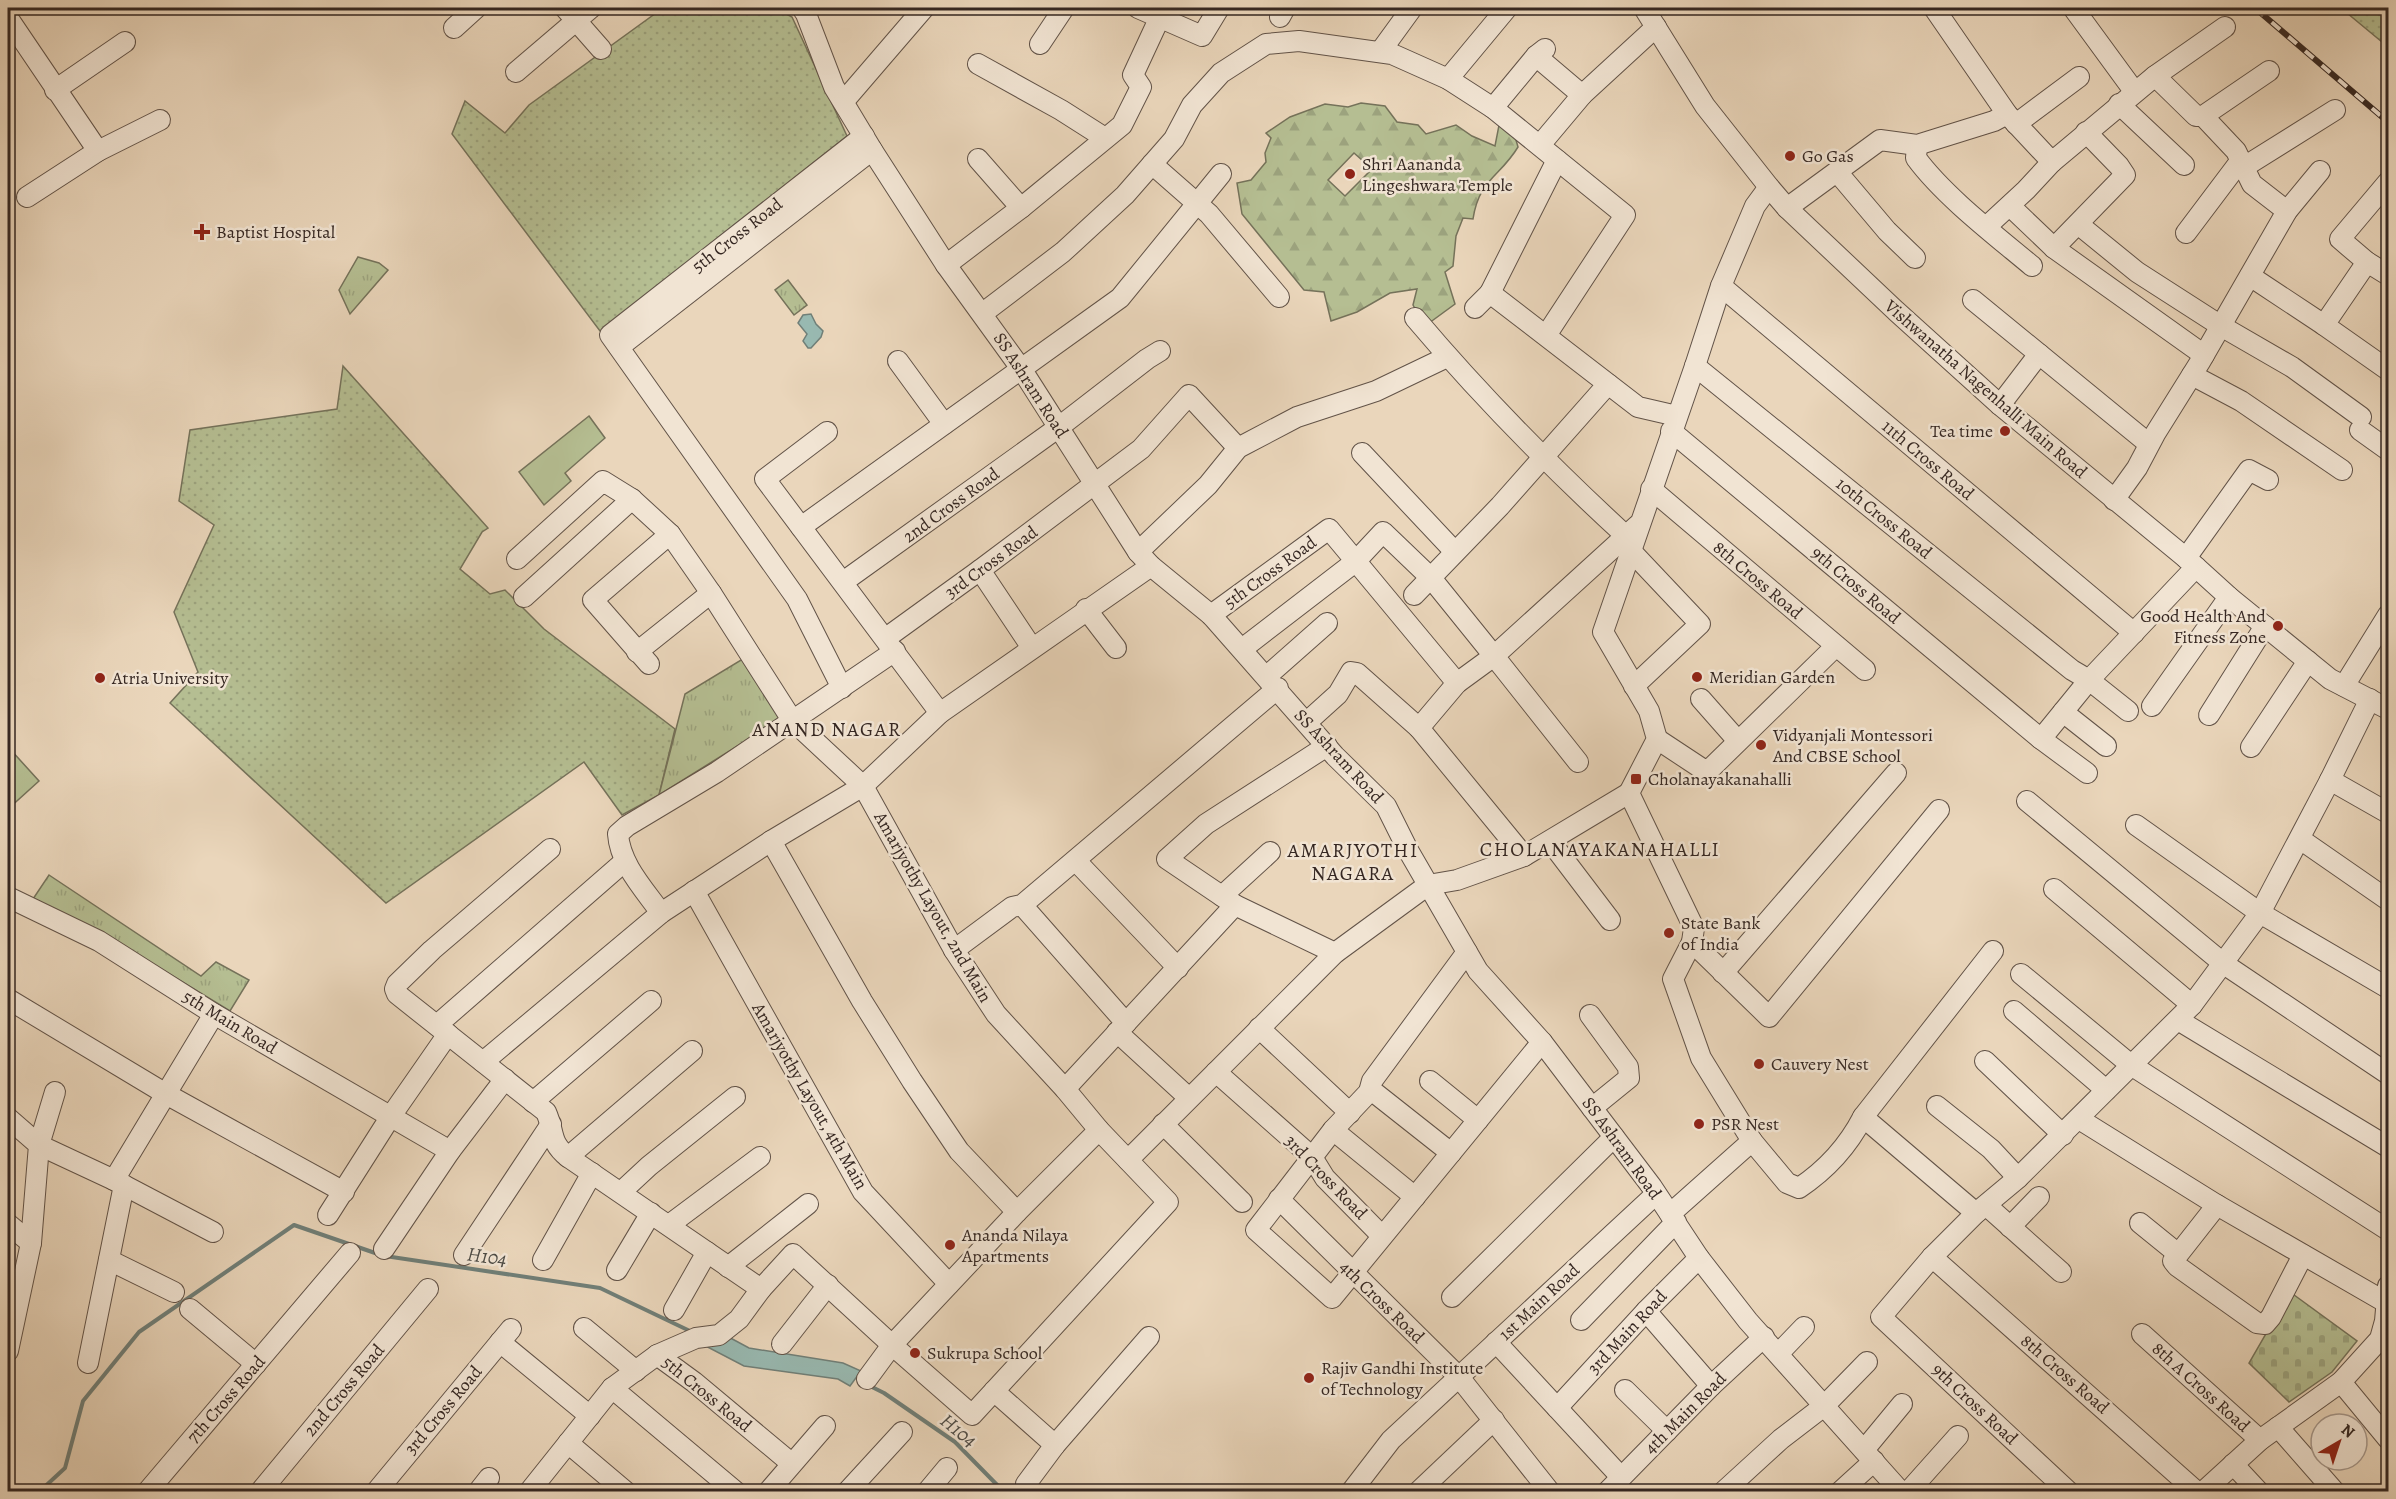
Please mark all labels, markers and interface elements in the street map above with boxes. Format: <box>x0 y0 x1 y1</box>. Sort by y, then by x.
place label: Go Gas <box>1802 144 1854 168</box>
marker: Go Gas <box>1783 149 1797 163</box>
place label: Shri Aananda Lingeshwara Temple <box>1362 152 1513 197</box>
marker: Shri Aananda Lingeshwara Temple <box>1343 167 1357 181</box>
street label: 5th Cross Road <box>687 192 788 278</box>
place label: Baptist Hospital <box>216 220 336 244</box>
marker: Baptist Hospital <box>193 223 211 241</box>
street label: Vishwanatha Nagenhalli Main Road <box>1879 294 2093 484</box>
street label: SS Ashram Road <box>988 328 1074 443</box>
street label: 11th Cross Road <box>1877 414 1979 506</box>
place label: Tea time <box>1930 419 1993 443</box>
marker: Tea time <box>1998 424 2012 438</box>
street label: 2nd Cross Road <box>898 462 1004 548</box>
street label: 10th Cross Road <box>1831 472 1937 564</box>
street label: 3rd Cross Road <box>940 520 1043 604</box>
street label: 5th Cross Road <box>1219 530 1321 614</box>
street label: 8th Cross Road <box>1708 535 1808 625</box>
street label: 9th Cross Road <box>1806 541 1906 630</box>
place label: Good Health And Fitness Zone <box>2140 604 2266 649</box>
marker: Good Health And Fitness Zone <box>2271 619 2285 633</box>
place label: Meridian Garden <box>1709 665 1835 689</box>
place label: Atria University <box>111 666 229 690</box>
marker: Meridian Garden <box>1690 670 1704 684</box>
marker: Atria University <box>93 671 107 685</box>
street label: SS Ashram Road <box>1289 704 1389 809</box>
district label: ANAND NAGAR <box>751 716 902 743</box>
place label: Vidyanjali Montessori And CBSE School <box>1772 723 1933 768</box>
marker: Vidyanjali Montessori And CBSE School <box>1754 738 1768 752</box>
place label: Cholanayakanahalli <box>1648 767 1792 791</box>
marker: Cholanayakanahalli <box>1629 772 1643 786</box>
street label: Amarjyothy Layout, 2nd Main <box>868 806 998 1007</box>
district label: CHOLANAYAKANAHALLI <box>1480 836 1720 863</box>
district label: AMARJYOTHI NAGARA <box>1286 837 1419 887</box>
place label: State Bank of India <box>1681 911 1760 956</box>
marker: State Bank of India <box>1662 926 1676 940</box>
street label: 5th Main Road <box>178 984 282 1060</box>
street label: Amarjyothy Layout, 4th Main <box>746 997 873 1194</box>
place label: Cauvery Nest <box>1771 1052 1869 1076</box>
marker: Cauvery Nest <box>1752 1057 1766 1071</box>
street label: SS Ashram Road <box>1577 1092 1668 1204</box>
place label: PSR Nest <box>1711 1112 1779 1136</box>
marker: PSR Nest <box>1692 1117 1706 1131</box>
street label: 3rd Cross Road <box>1279 1129 1373 1225</box>
place label: Ananda Nilaya Apartments <box>961 1223 1069 1268</box>
marker: Ananda Nilaya Apartments <box>943 1238 957 1252</box>
water label: H104 <box>465 1240 509 1273</box>
street label: 4th Cross Road <box>1334 1255 1430 1349</box>
street label: 1st Main Road <box>1493 1258 1585 1346</box>
street label: 3rd Main Road <box>1582 1284 1672 1379</box>
street label: 8th Cross Road <box>2016 1329 2115 1419</box>
street label: 8th A Cross Road <box>2147 1337 2255 1438</box>
street label: 2nd Cross Road <box>298 1338 390 1441</box>
place label: Sukrupa School <box>927 1341 1043 1365</box>
marker: Sukrupa School <box>908 1346 922 1360</box>
street label: 7th Cross Road <box>181 1350 271 1448</box>
street label: 5th Cross Road <box>657 1350 757 1438</box>
place label: Rajiv Gandhi Institute of Technology <box>1321 1356 1483 1401</box>
street label: 9th Cross Road <box>1927 1358 2023 1450</box>
street label: 3rd Cross Road <box>399 1360 488 1460</box>
street label: 4th Main Road <box>1639 1367 1731 1459</box>
marker: Rajiv Gandhi Institute of Technology <box>1302 1371 1316 1385</box>
water label: H104 <box>935 1407 983 1453</box>
north arrow <box>2309 1412 2369 1472</box>
text: N <box>2336 1419 2360 1444</box>

